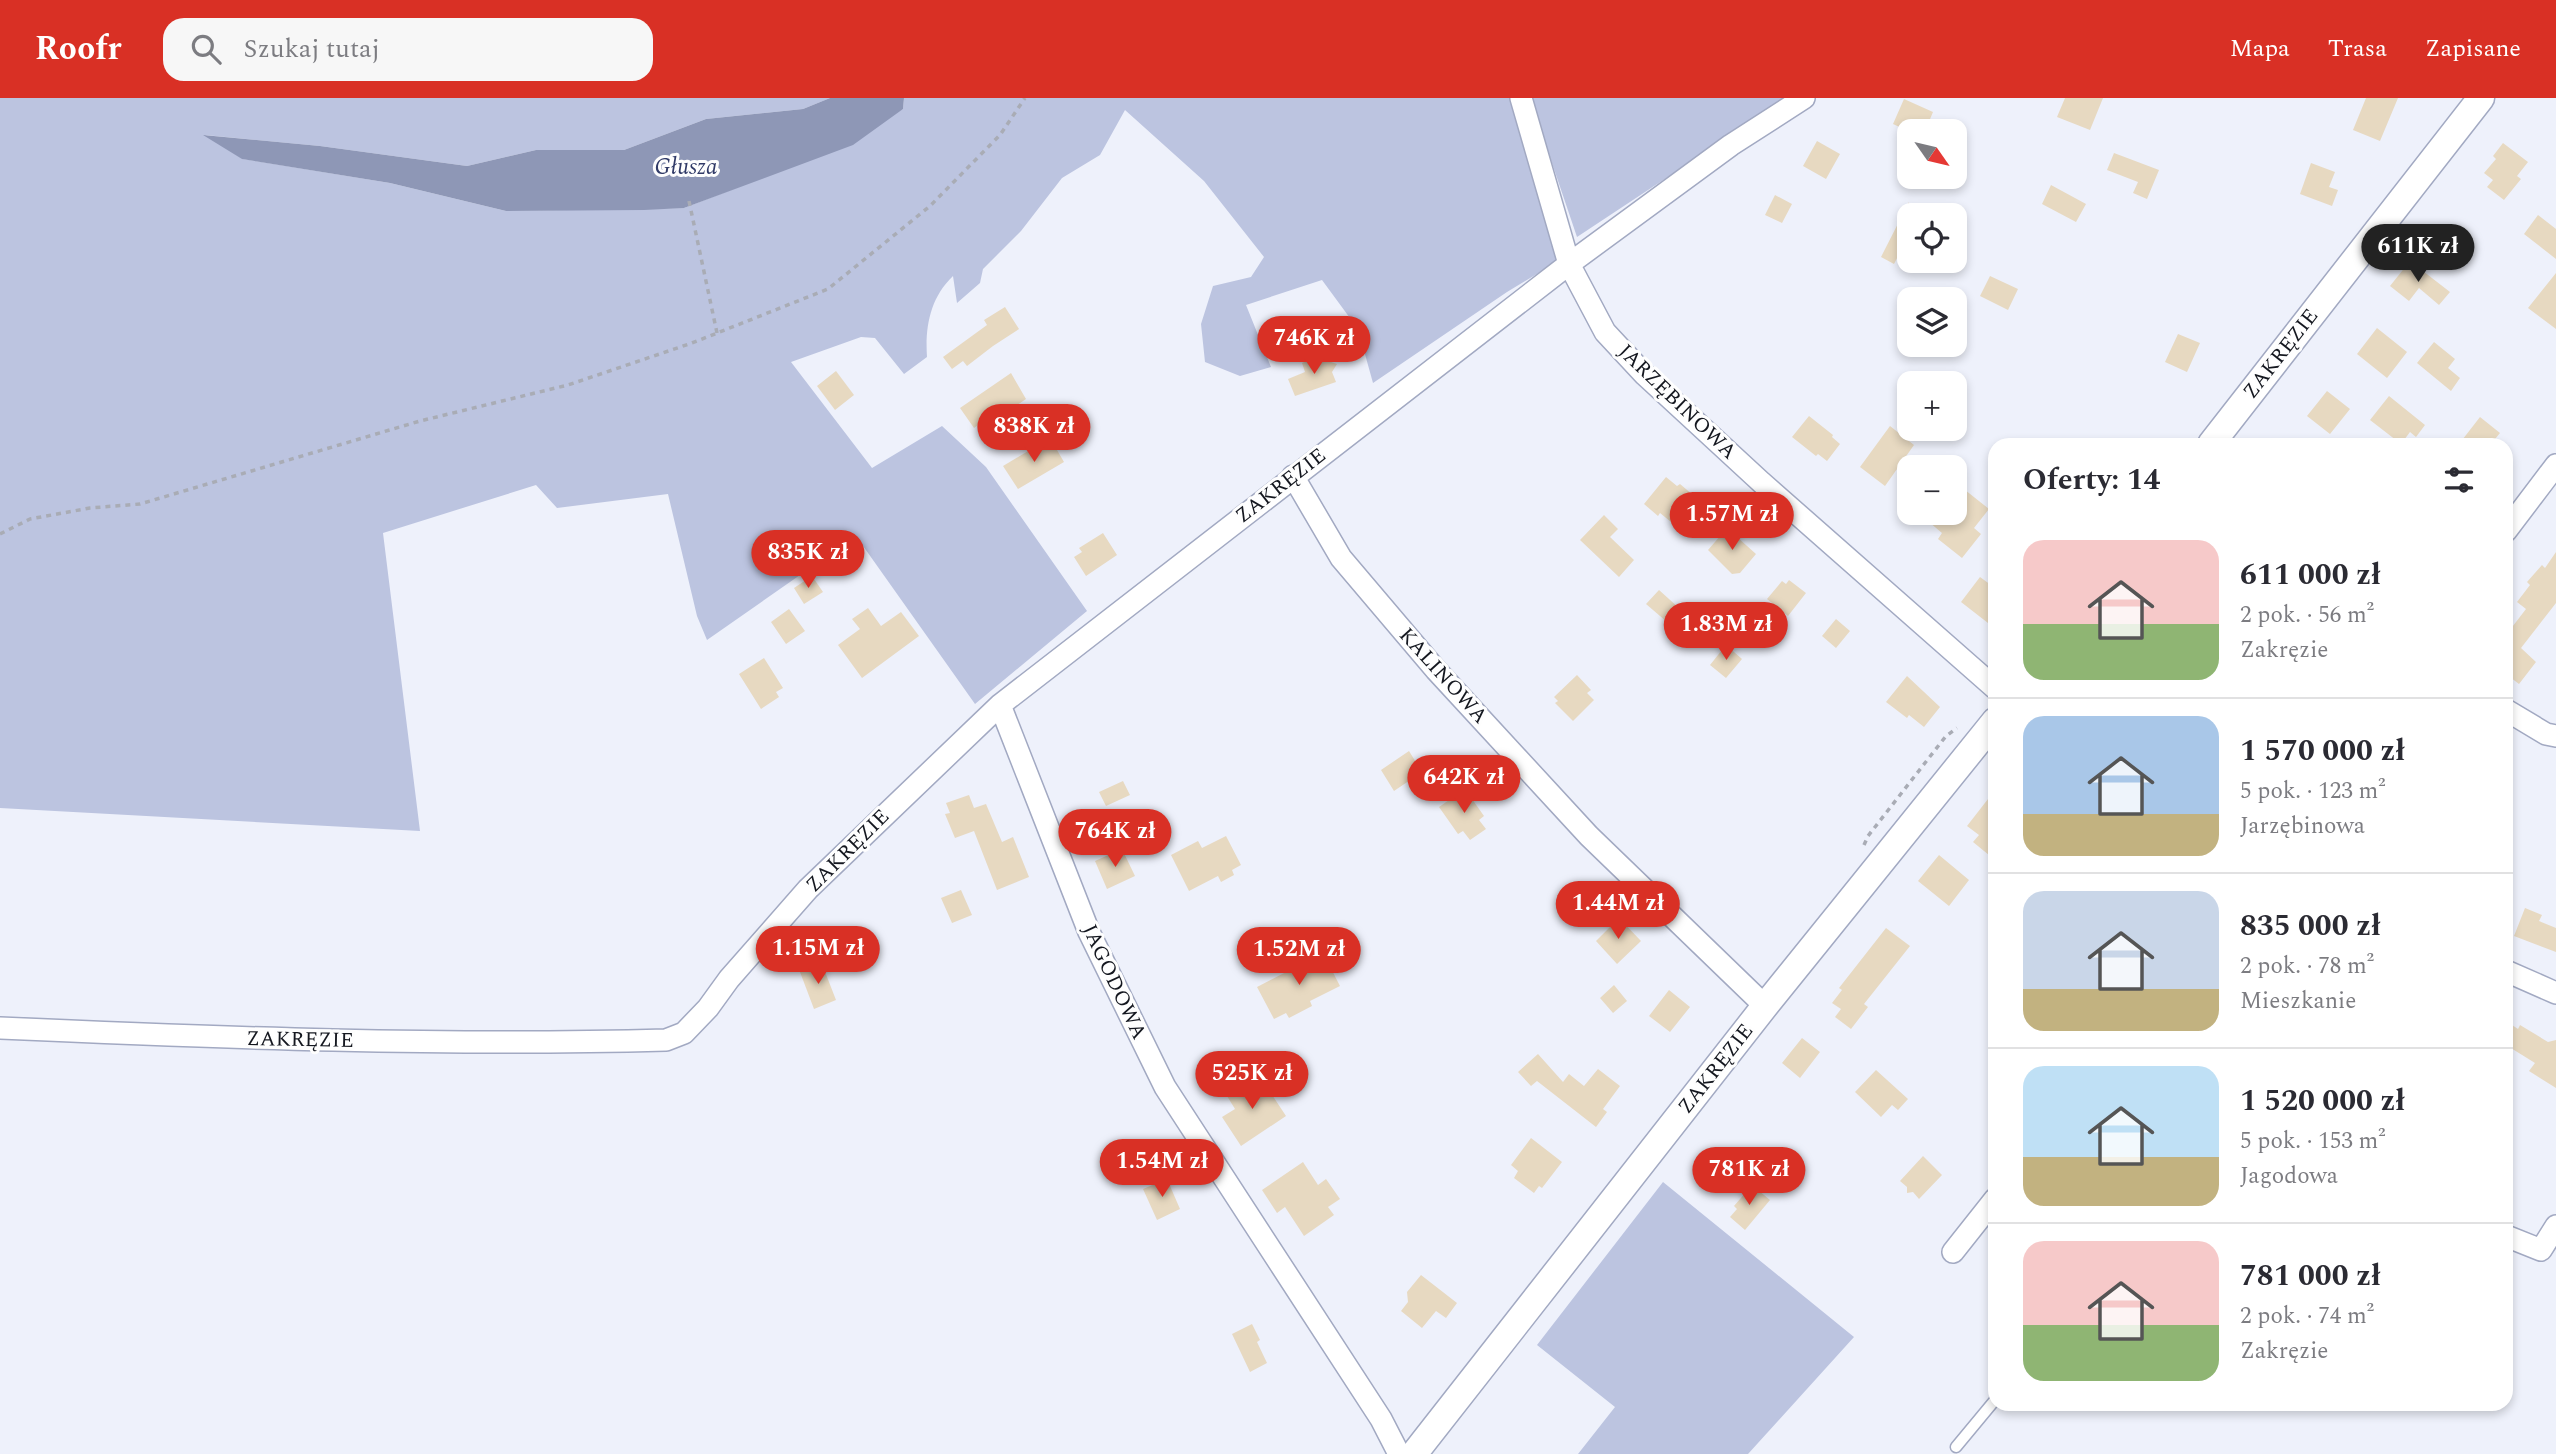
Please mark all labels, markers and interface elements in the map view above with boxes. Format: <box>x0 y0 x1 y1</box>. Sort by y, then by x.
search box <box>163 18 653 81</box>
text: Roofr <box>35 24 121 74</box>
text: Szukaj tutaj <box>243 29 380 69</box>
icon: search <box>187 30 225 68</box>
text: Mapa <box>2230 31 2290 67</box>
text: Trasa <box>2328 31 2387 67</box>
text: Zapisane <box>2425 31 2521 67</box>
north arrow <box>1897 119 1967 189</box>
map controls <box>1897 119 1967 525</box>
water label: Głusza <box>654 150 718 185</box>
button: locate <box>1897 203 1967 273</box>
pin: 611K zł <box>2353 225 2483 284</box>
text: 611K zł <box>2377 229 2459 264</box>
button: layers <box>1897 287 1967 357</box>
street label: ZAKRĘZIE <box>2235 302 2327 406</box>
pin: 746K zł <box>1249 316 1379 376</box>
text: 746K zł <box>1273 321 1355 356</box>
street label: JARZĘBINOWA <box>1610 337 1744 467</box>
button: + <box>1897 371 1967 441</box>
pin: 838K zł <box>969 404 1099 464</box>
text: 838K zł <box>993 409 1075 444</box>
street label: ZAKRĘZIE <box>1229 440 1333 532</box>
button: − <box>1897 455 1967 525</box>
text: Oferty: 14 <box>2023 457 2160 503</box>
icon: filters <box>2440 461 2478 499</box>
pin: 1.57M zł <box>1660 492 1804 552</box>
text: 1.57M zł <box>1686 497 1778 532</box>
pin: 835K zł <box>743 531 873 590</box>
text: 835K zł <box>767 535 849 570</box>
text: 611 000 zł <box>2240 552 2381 598</box>
icon: home <box>2079 568 2163 652</box>
text: 2 pok. · 56 m² <box>2240 598 2374 633</box>
pin: 1.83M zł <box>1654 602 1798 662</box>
text: 1.83M zł <box>1680 607 1772 642</box>
street label: KALINOWA <box>1391 621 1495 732</box>
text: Zakręzie <box>2240 633 2329 668</box>
text: 1 570 000 zł <box>2240 728 2405 774</box>
icon: home <box>2079 744 2163 828</box>
pin: 642K zł <box>1399 756 1529 815</box>
text: 642K zł <box>1423 760 1505 795</box>
text: 5 pok. · 123 m² <box>2240 774 2386 809</box>
street label: ZAKRĘZIE <box>799 802 897 900</box>
text: Jarzębinowa <box>2240 809 2365 844</box>
pin: 764K zł <box>1050 810 1180 869</box>
text: 764K zł <box>1074 814 1156 849</box>
pin: 1.44M zł <box>1546 882 1690 941</box>
text: 1.44M zł <box>1572 886 1664 921</box>
text: 835 000 zł <box>2240 903 2381 949</box>
street label: JAGODOWA <box>1073 919 1155 1045</box>
icon: home <box>2079 919 2163 1003</box>
pin: 1.15M zł <box>746 926 890 986</box>
pin: 1.52M zł <box>1227 928 1371 987</box>
text: 1.15M zł <box>772 931 864 966</box>
text: 1.52M zł <box>1253 932 1345 967</box>
text: 2 pok. · 78 m² <box>2240 949 2374 984</box>
text: Mieszkanie <box>2240 984 2356 1019</box>
street label: ZAKRĘZIE <box>1670 1017 1762 1121</box>
street label: ZAKRĘZIE <box>246 1023 354 1057</box>
pin: 525K zł <box>1187 1052 1317 1111</box>
text: 525K zł <box>1211 1056 1293 1091</box>
text: 1 520 000 zł <box>2240 1078 2405 1124</box>
icon: home <box>2079 1094 2163 1178</box>
text: 5 pok. · 153 m² <box>2240 1124 2386 1159</box>
pin: 1.54M zł <box>1090 1140 1234 1199</box>
text: 1.54M zł <box>1116 1144 1208 1179</box>
pin: 781K zł <box>1684 1148 1814 1207</box>
text: 781K zł <box>1708 1152 1790 1187</box>
text: Jagodowa <box>2240 1159 2338 1194</box>
text: 781 000 zł <box>2240 1253 2381 1299</box>
icon: home <box>2079 1269 2163 1353</box>
text: 2 pok. · 74 m² <box>2240 1299 2374 1334</box>
text: Zakręzie <box>2240 1334 2329 1369</box>

